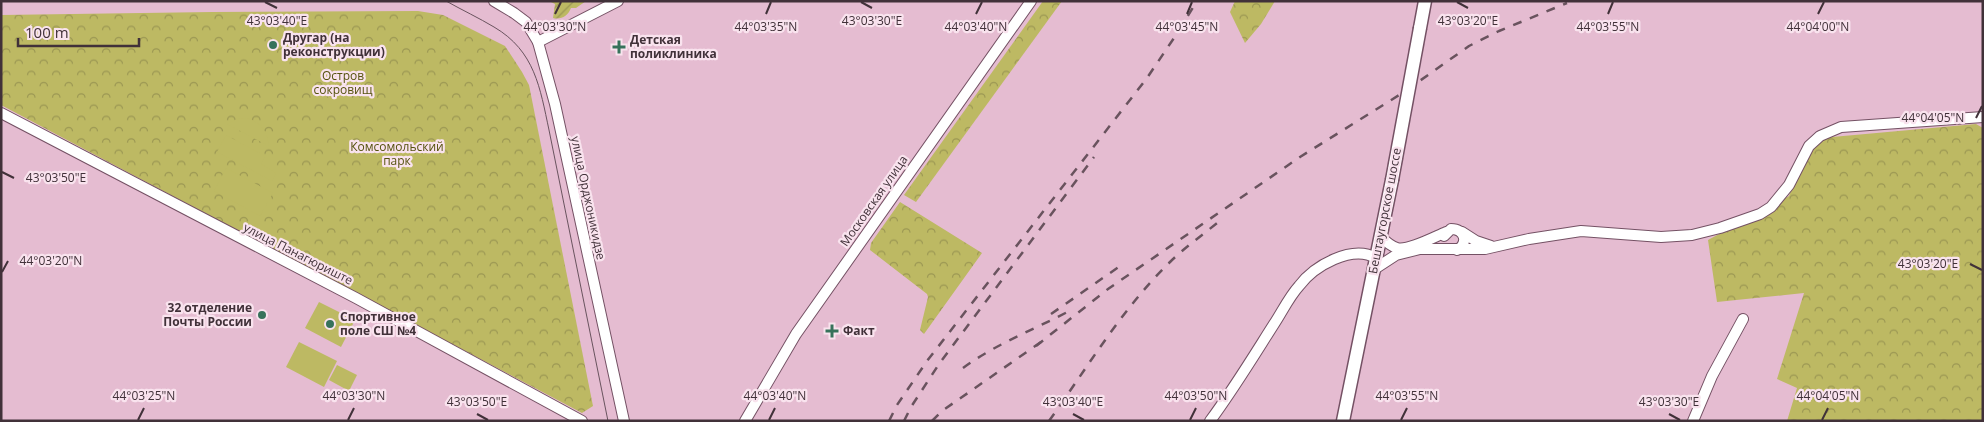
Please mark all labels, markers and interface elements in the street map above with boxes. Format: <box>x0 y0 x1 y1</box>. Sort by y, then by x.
text: 43°03'40"E <box>247 12 307 29</box>
text: 43°03'30"E <box>842 12 902 29</box>
text: 43°03'20"E <box>1438 12 1498 29</box>
scale bar <box>18 15 139 47</box>
text: 44°03'30"N <box>524 18 586 35</box>
text: 44°03'35"N <box>735 18 797 35</box>
text: 44°03'40"N <box>945 18 1007 35</box>
text: 44°03'45"N <box>1156 18 1218 35</box>
text: 44°03'55"N <box>1577 18 1639 35</box>
text: 44°04'00"N <box>1787 18 1849 35</box>
text: 100 m <box>25 22 69 42</box>
place label: Другар (на реконструкции) <box>283 29 385 60</box>
place label: Детская поликлиника <box>630 31 717 62</box>
marker: Другар (на реконструкции) <box>267 39 279 51</box>
marker: Детская поликлиника <box>612 40 626 54</box>
park label: Остров сокровищ <box>313 67 373 98</box>
text: 44°04'05"N <box>1902 109 1964 126</box>
street label: улица Орджоникидзе <box>567 135 610 261</box>
park label: Комсомольский парк <box>350 138 444 169</box>
street label: Бештаугорское шоссе <box>1364 146 1405 275</box>
street label: Московская улица <box>836 152 911 249</box>
text: 43°03'50"E <box>26 169 86 186</box>
street label: улица Панагюриште <box>241 219 356 289</box>
text: 44°03'20"N <box>20 252 82 269</box>
text: 43°03'20"E <box>1898 255 1958 272</box>
place label: 32 отделение Почты России <box>163 299 252 330</box>
place label: Спортивное поле СШ №4 <box>340 308 416 339</box>
marker: 32 отделение Почты России <box>256 309 268 321</box>
marker: Спортивное поле СШ №4 <box>324 318 336 330</box>
place label: Факт <box>843 322 875 339</box>
marker: Факт <box>825 324 839 338</box>
text: 44°03'25"N <box>113 387 175 404</box>
text: 44°03'30"N <box>323 387 385 404</box>
text: 44°03'40"N <box>744 387 806 404</box>
text: 44°03'50"N <box>1165 387 1227 404</box>
text: 44°03'55"N <box>1376 387 1438 404</box>
text: 44°04'05"N <box>1797 387 1859 404</box>
text: 43°03'50"E <box>447 393 507 410</box>
text: 43°03'40"E <box>1043 393 1103 410</box>
text: 43°03'30"E <box>1639 393 1699 410</box>

